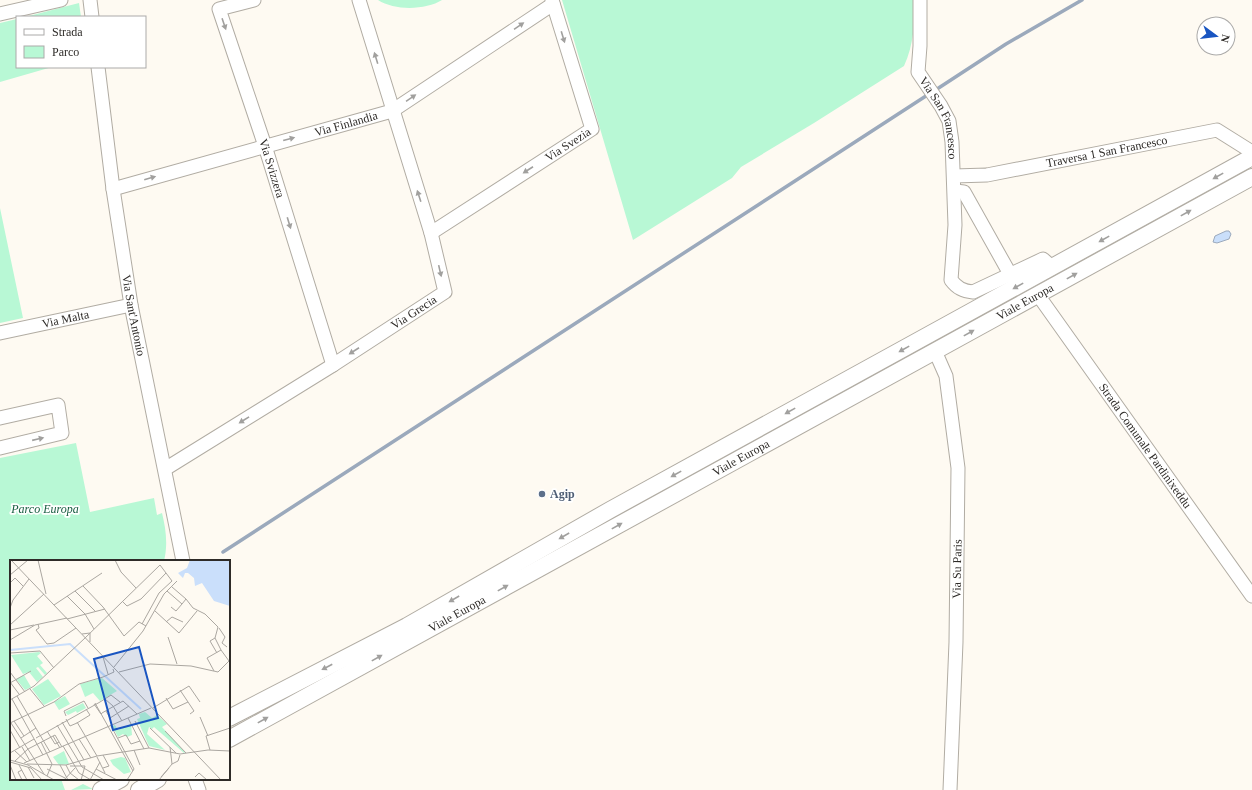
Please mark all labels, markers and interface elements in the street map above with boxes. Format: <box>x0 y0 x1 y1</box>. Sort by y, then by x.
legend <box>16 16 146 68</box>
north arrow <box>1196 16 1236 56</box>
one-way arrow <box>221 18 227 30</box>
one-way arrow <box>514 22 525 30</box>
text: Strada <box>52 25 83 39</box>
one-way arrow <box>560 32 566 44</box>
text: N <box>1219 33 1232 44</box>
text: Parco <box>52 45 79 59</box>
one-way arrow <box>373 52 379 64</box>
street label: Via San Francesco <box>916 74 960 160</box>
one-way arrow <box>406 95 417 102</box>
street label: Via Finlandia <box>313 108 380 139</box>
street label: Via Svezia <box>542 124 594 164</box>
street label: Traversa 1 San Francesco <box>1045 133 1169 170</box>
one-way arrow <box>283 136 295 142</box>
street label: Via Svizzera <box>256 137 288 200</box>
one-way arrow <box>523 166 533 174</box>
one-way arrow <box>1212 173 1224 180</box>
one-way arrow <box>145 175 157 181</box>
one-way arrow <box>416 190 422 202</box>
one-way arrow <box>1180 210 1192 217</box>
one-way arrow <box>286 218 292 230</box>
one-way arrow <box>1098 235 1110 242</box>
one-way arrow <box>437 265 443 277</box>
one-way arrow <box>1066 273 1078 279</box>
street label: Via Sant'Antonio <box>119 274 148 357</box>
street label: Viale Europa <box>994 280 1056 323</box>
one-way arrow <box>1012 283 1024 290</box>
street label: Via Grecia <box>388 292 440 332</box>
street label: Via Malta <box>41 307 91 331</box>
one-way arrow <box>964 329 975 336</box>
one-way arrow <box>898 345 910 352</box>
one-way arrow <box>349 347 359 355</box>
street label: Strada Comunale Pardinixeddu <box>1096 381 1194 511</box>
one-way arrow <box>784 408 796 415</box>
one-way arrow <box>239 416 249 424</box>
one-way arrow <box>32 436 44 442</box>
street label: Viale Europa <box>710 436 772 479</box>
one-way arrow <box>670 471 682 477</box>
place label: Agip <box>550 487 575 501</box>
marker: Agip <box>537 489 547 499</box>
park label: Parco Europa <box>10 502 79 516</box>
one-way arrow <box>611 522 623 529</box>
one-way arrow <box>558 533 570 540</box>
street label: Via Su Paris <box>949 539 965 599</box>
inset map <box>10 560 230 780</box>
one-way arrow <box>497 585 509 592</box>
street label: Viale Europa <box>426 592 488 635</box>
one-way arrow <box>448 595 460 602</box>
one-way arrow <box>371 654 383 661</box>
one-way arrow <box>321 664 333 670</box>
one-way arrow <box>257 717 269 724</box>

